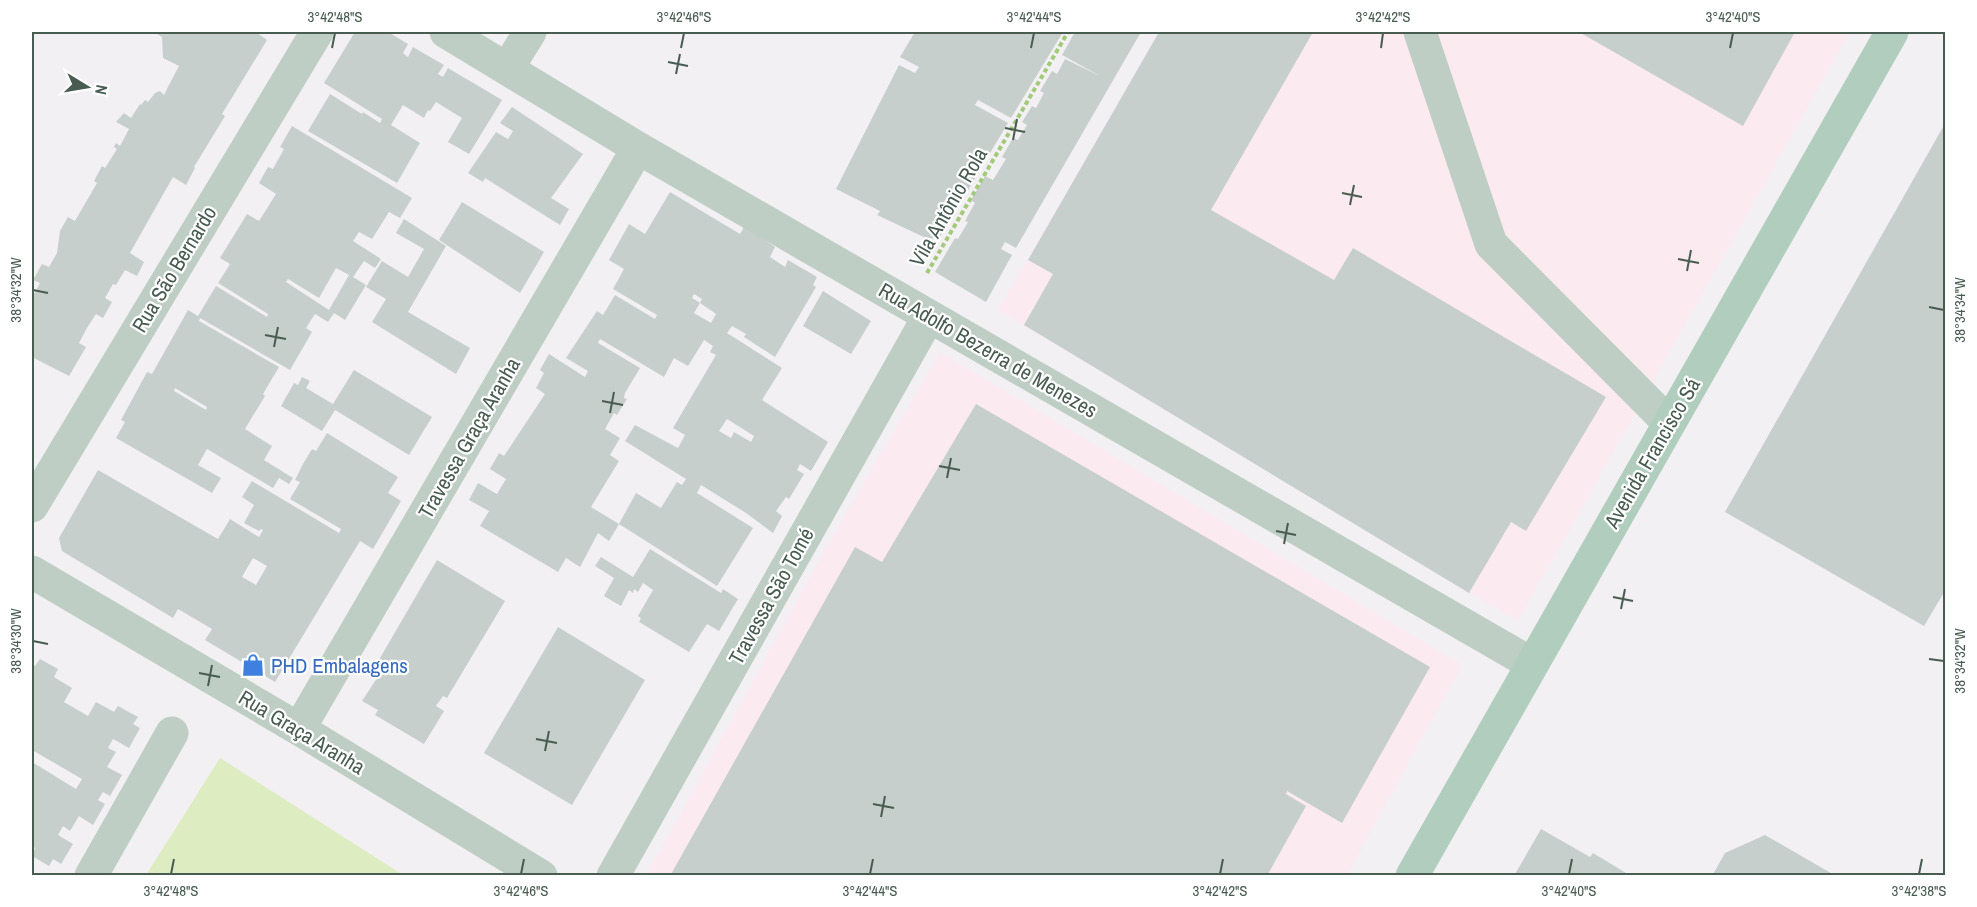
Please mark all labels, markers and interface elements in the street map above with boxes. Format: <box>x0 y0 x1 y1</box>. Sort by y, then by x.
text: 3°42'48"S <box>307 6 363 27</box>
text: 3°42'46"S <box>656 6 712 27</box>
text: 3°42'44"S <box>1006 6 1062 27</box>
text: 3°42'42"S <box>1355 6 1411 27</box>
text: 3°42'40"S <box>1705 6 1761 27</box>
north arrow <box>57 57 117 117</box>
text: N <box>90 83 113 97</box>
street label: Vila Antônio Rola <box>902 142 994 272</box>
street label: Rua São Bernardo <box>125 200 223 338</box>
text: 38°34'32"W <box>5 257 26 323</box>
street label: Rua Adolfo Bezerra de Menezes <box>873 275 1103 425</box>
text: 38°34'34"W <box>1949 277 1970 343</box>
street label: Travessa Graça Aranha <box>411 352 527 524</box>
street label: Avenida Francisco Sá <box>1597 372 1707 534</box>
street label: Travessa São Tomé <box>721 522 821 670</box>
text: 38°34'30"W <box>5 608 26 674</box>
text: 38°34'32"W <box>1949 628 1970 694</box>
place label: PHD Embalagens <box>271 651 408 680</box>
shop icon: PHD Embalagens <box>240 652 266 678</box>
street label: Rua Graça Aranha <box>233 683 371 781</box>
text: 3°42'48"S <box>143 880 199 901</box>
text: 3°42'46"S <box>493 880 549 901</box>
text: 3°42'44"S <box>842 880 898 901</box>
text: 3°42'42"S <box>1192 880 1248 901</box>
text: 3°42'40"S <box>1541 880 1597 901</box>
text: 3°42'38"S <box>1891 880 1947 901</box>

